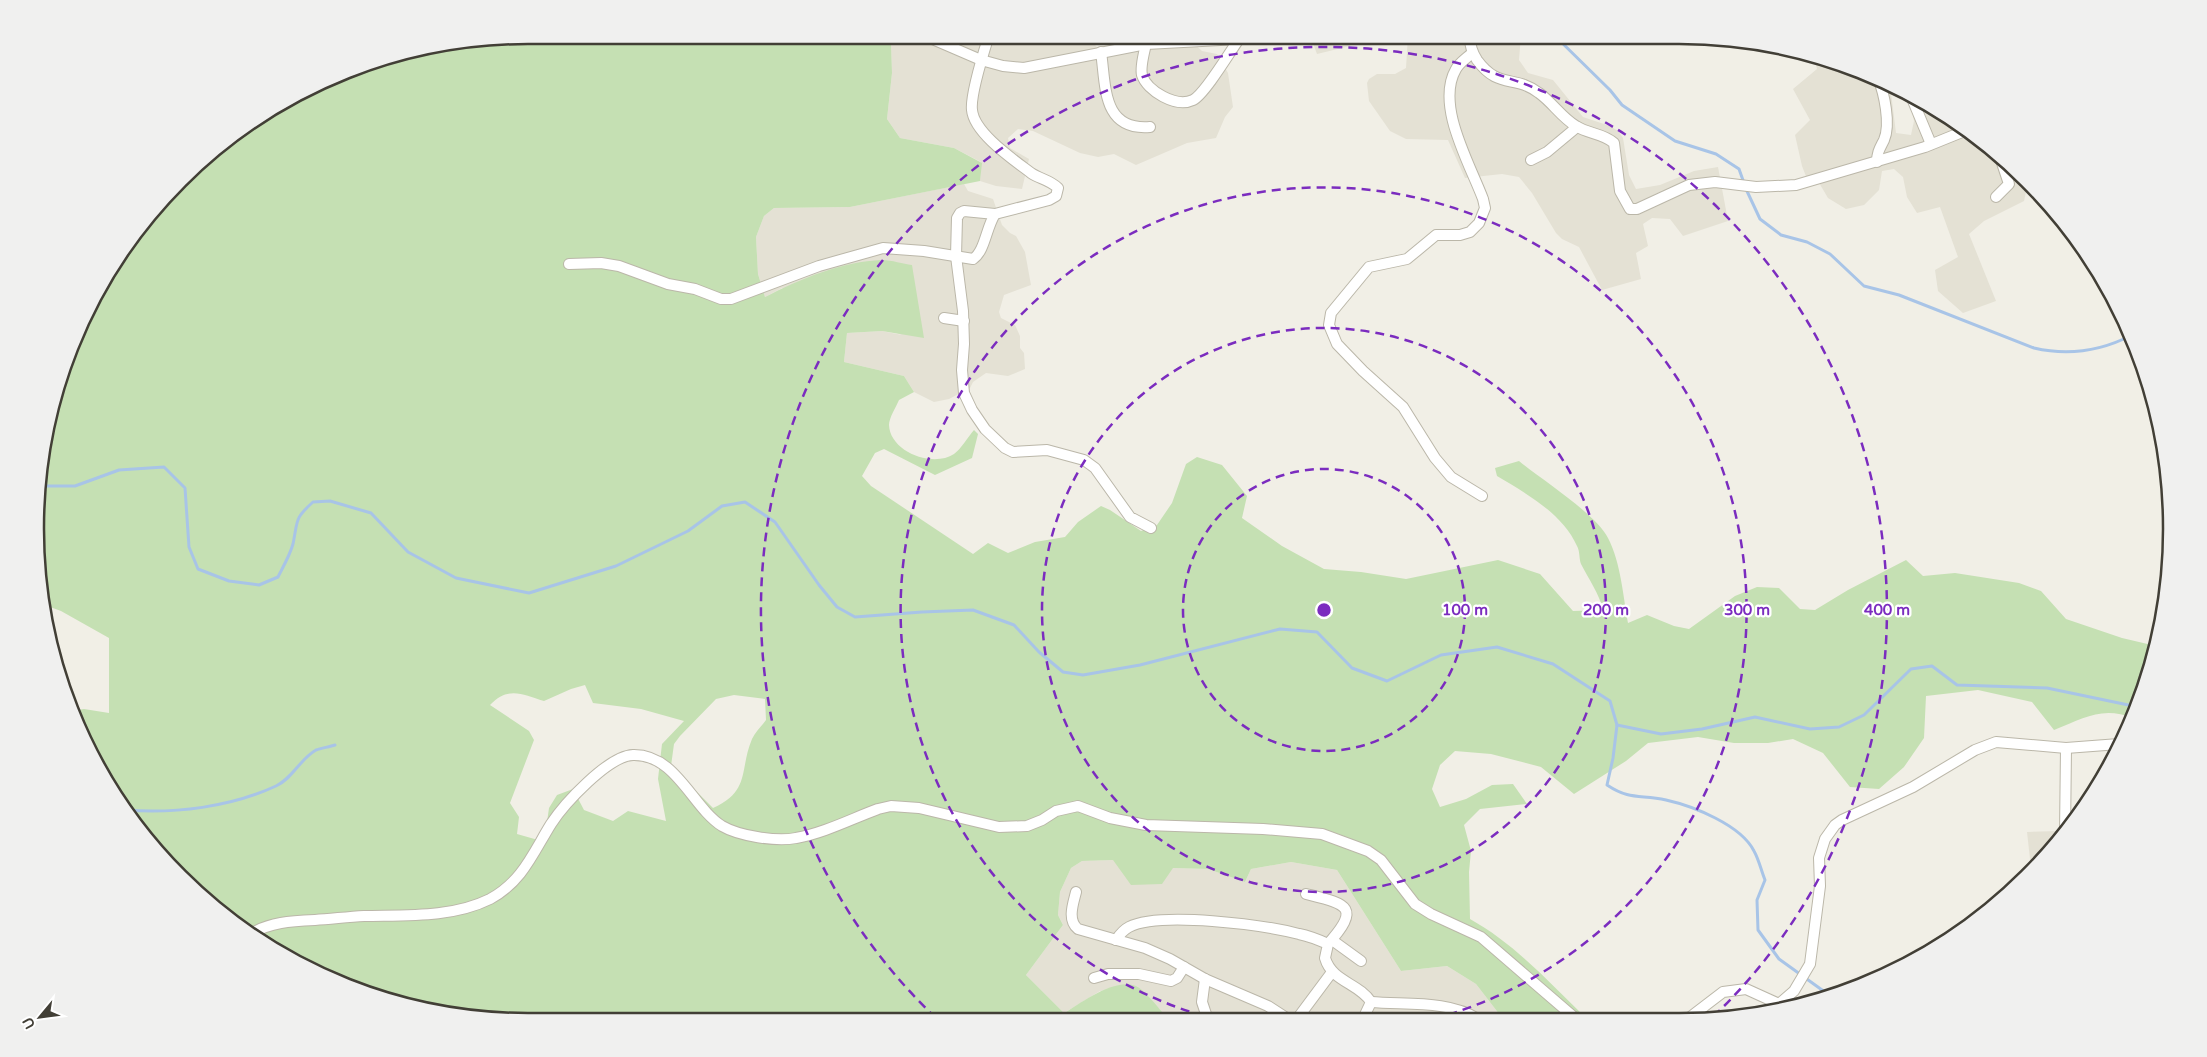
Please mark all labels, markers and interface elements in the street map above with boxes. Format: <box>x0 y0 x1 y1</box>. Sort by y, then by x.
centre of rings <box>1315 601 1333 619</box>
text: 100 m <box>1442 601 1488 619</box>
text: 200 m <box>1583 601 1629 619</box>
text: 300 m <box>1724 601 1770 619</box>
text: 400 m <box>1864 601 1910 619</box>
north arrow <box>15 992 65 1042</box>
text: U <box>19 1014 39 1032</box>

